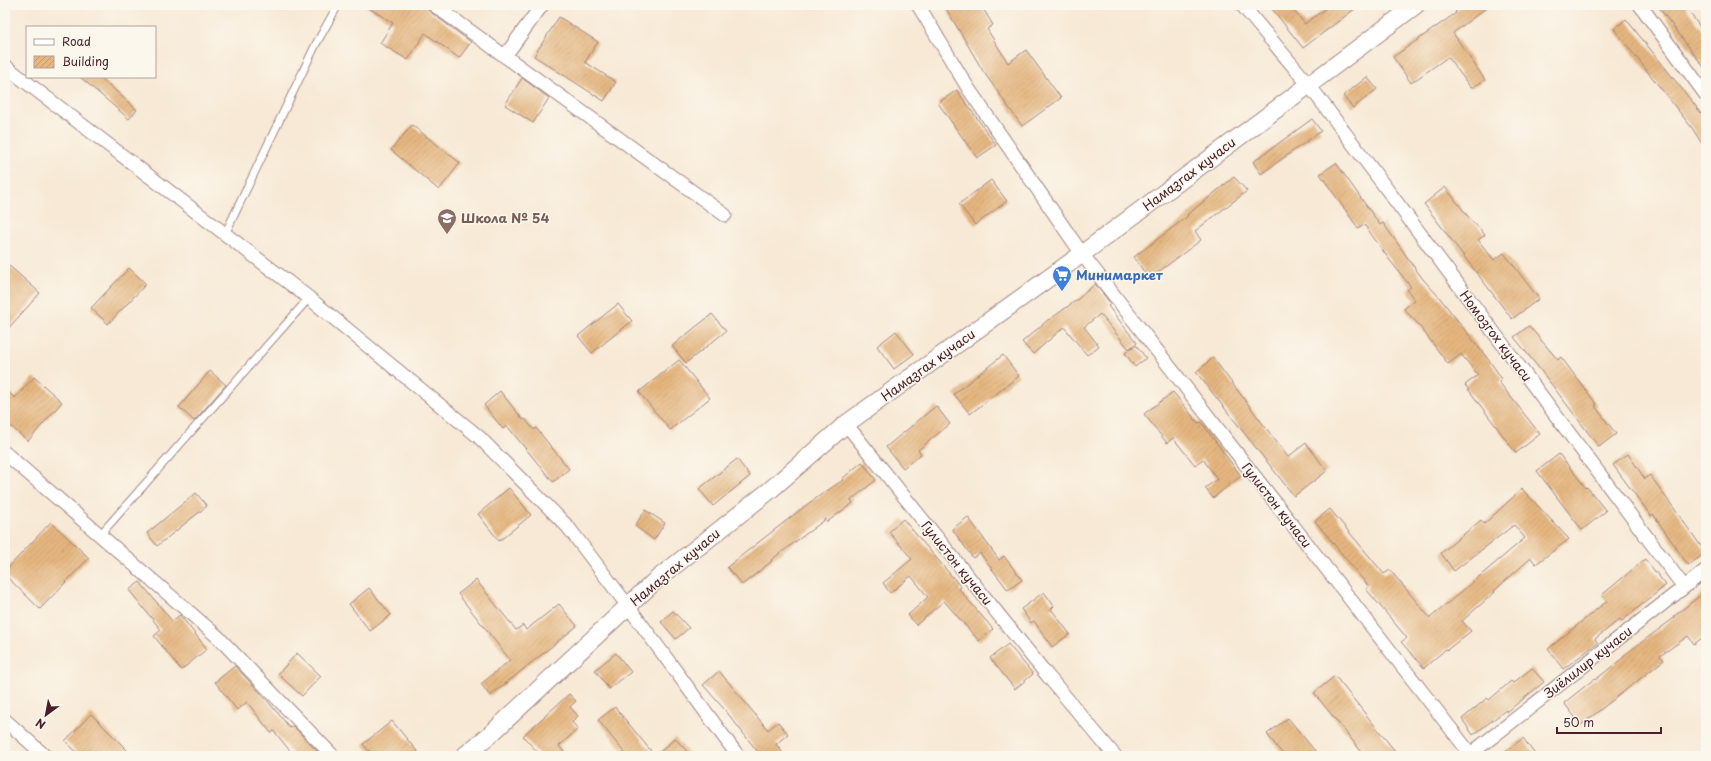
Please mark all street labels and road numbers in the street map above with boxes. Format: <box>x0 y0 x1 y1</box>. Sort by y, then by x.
street label: Намазгах кучаси <box>1138 132 1239 215</box>
street label: Номозгох кучаси <box>1456 286 1537 385</box>
street label: Намазгах кучаси <box>877 324 979 405</box>
street label: Гулистон кучаси <box>1238 458 1317 551</box>
street label: Гулистон кучаси <box>917 516 997 609</box>
street label: Намазгах кучаси <box>626 523 724 610</box>
street label: Зиёлилир кучаси <box>1540 621 1636 702</box>

